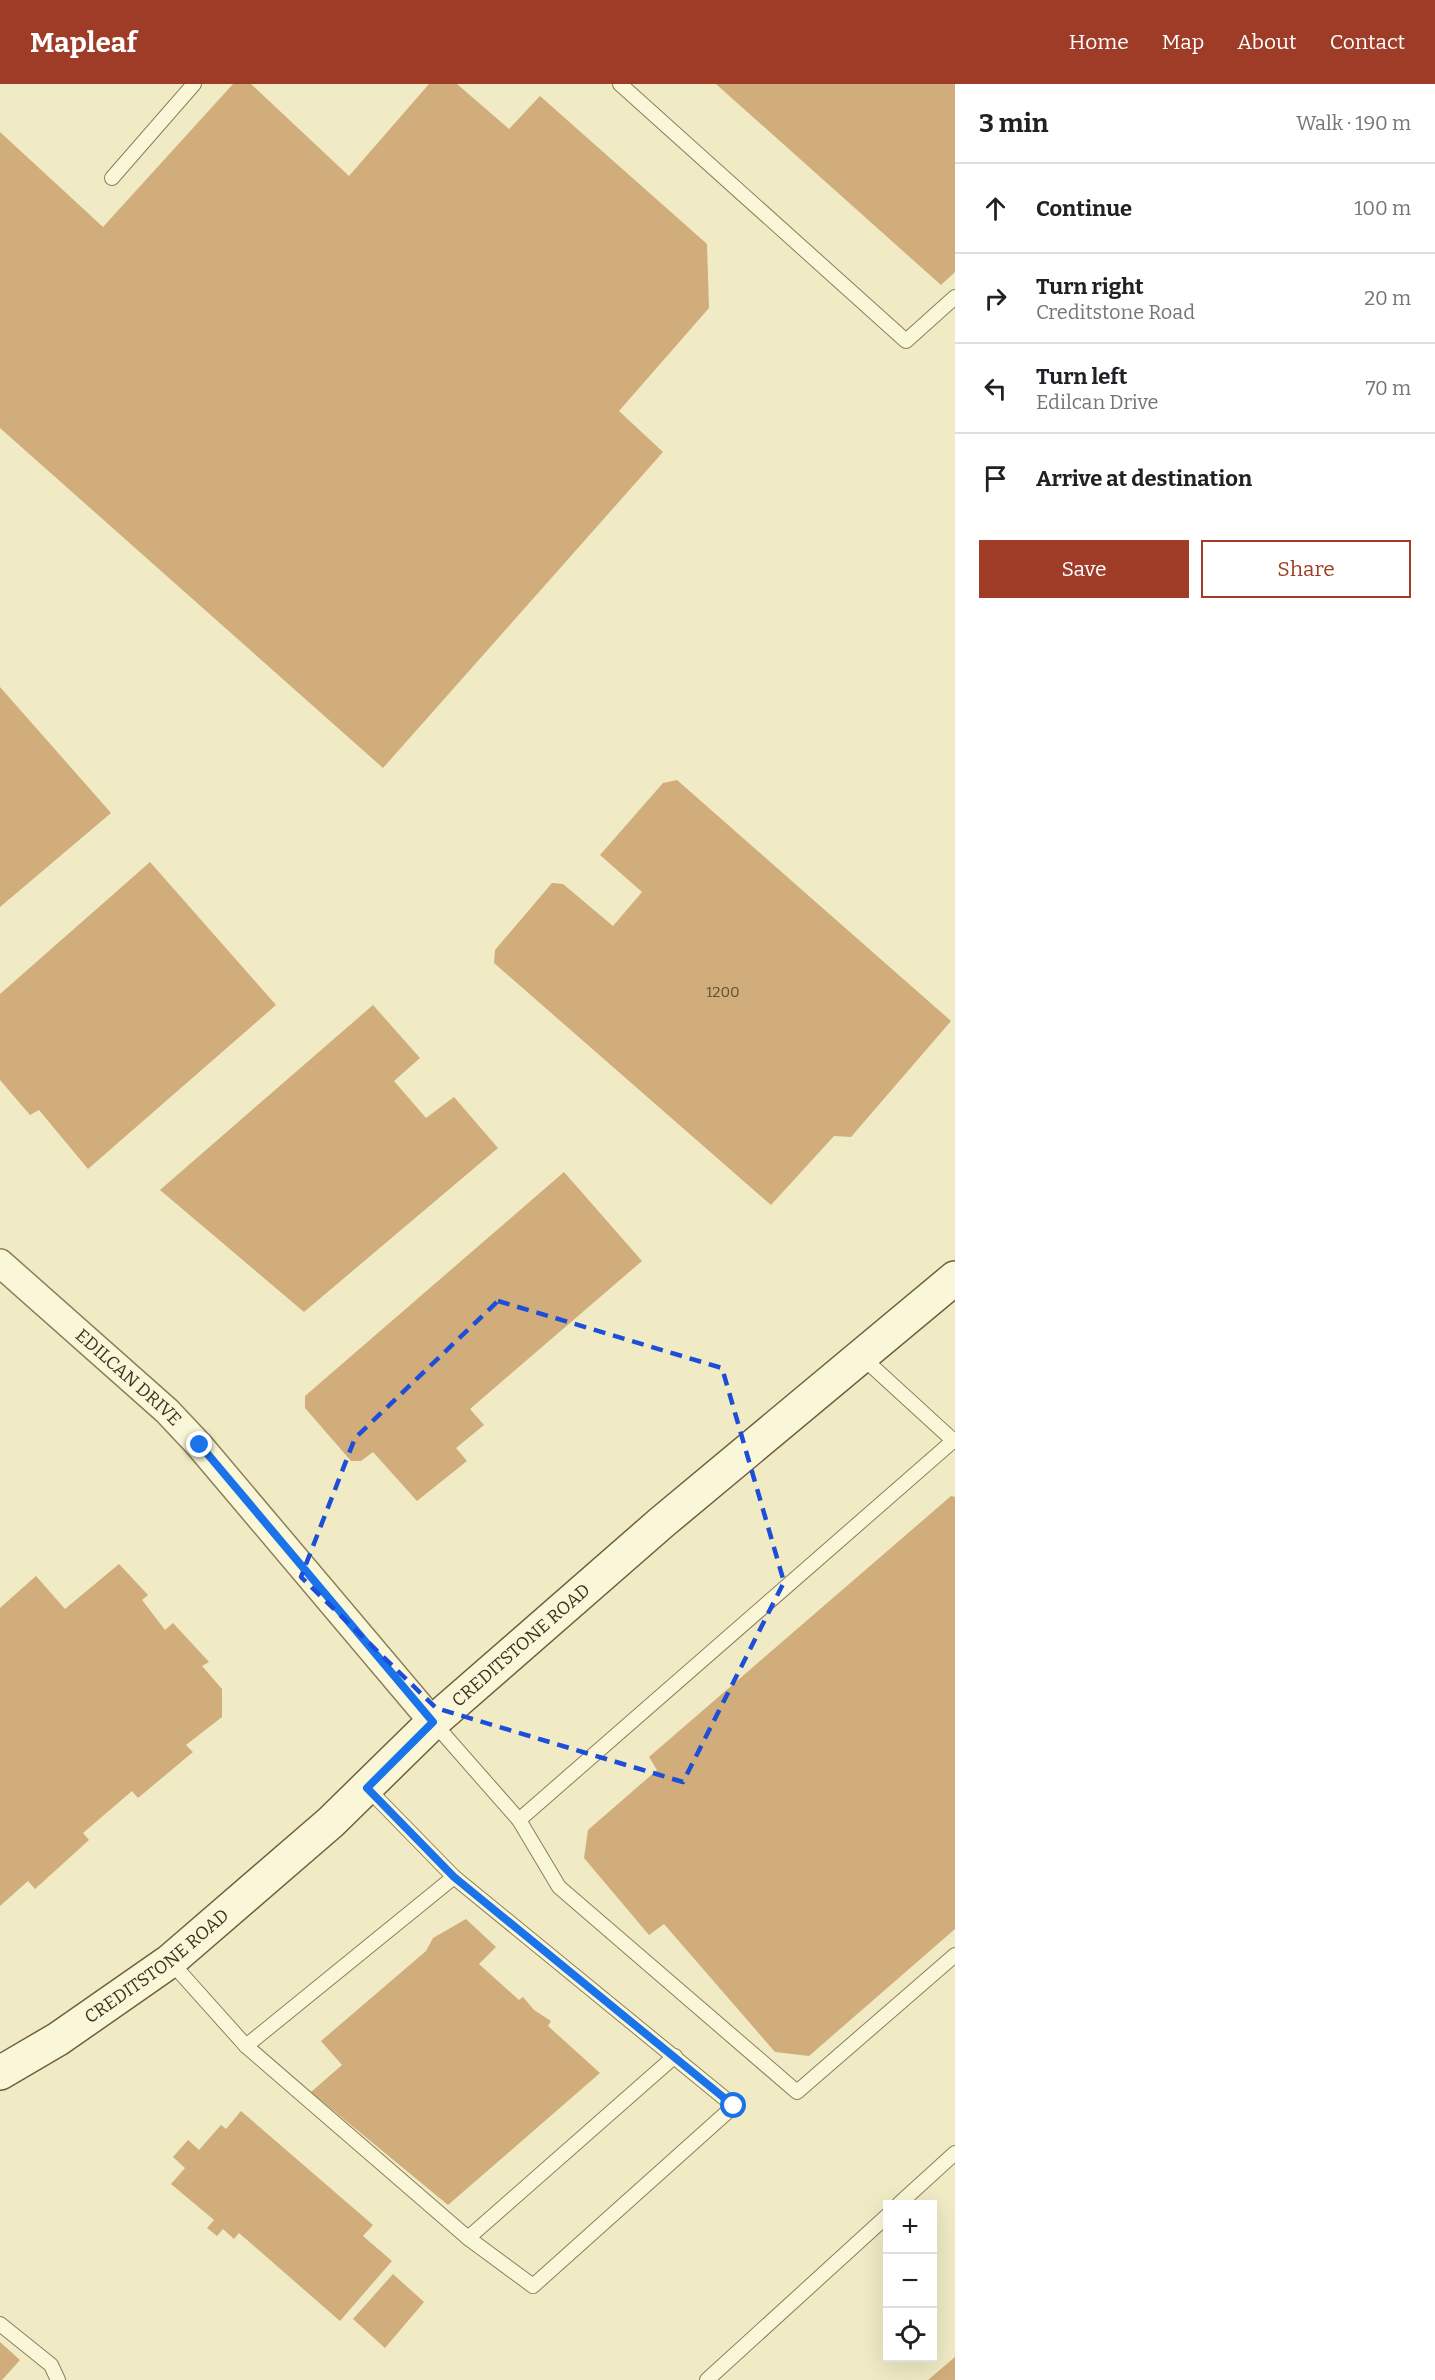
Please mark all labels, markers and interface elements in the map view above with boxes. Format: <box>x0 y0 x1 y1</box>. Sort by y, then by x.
text: Mapleaf <box>30 26 137 59</box>
text: Home <box>1069 29 1129 55</box>
text: Map <box>1162 29 1204 55</box>
text: About <box>1237 29 1297 55</box>
text: Contact <box>1330 29 1405 55</box>
text: 3 min <box>979 108 1048 139</box>
text: Walk · 190 m <box>1296 111 1411 135</box>
icon: ahead <box>979 192 1012 225</box>
text: Continue <box>1036 195 1132 222</box>
text: 100 m <box>1354 196 1411 220</box>
text: Turn right <box>1036 273 1144 300</box>
icon: right <box>979 282 1012 315</box>
text: 20 m <box>1364 286 1411 310</box>
text: Creditstone Road <box>1036 300 1195 324</box>
text: Turn left <box>1036 363 1128 390</box>
icon: left <box>979 372 1012 405</box>
text: 70 m <box>1365 376 1411 400</box>
text: Edilcan Drive <box>1036 390 1158 414</box>
icon: arrive <box>979 462 1012 495</box>
text: Arrive at destination <box>1036 465 1252 492</box>
button: Save <box>979 540 1189 598</box>
button: Share <box>1201 540 1411 598</box>
house number: 1200 <box>706 983 740 1001</box>
street label: EDILCAN DRIVE <box>71 1324 186 1430</box>
route end <box>186 1431 212 1457</box>
street label: CREDITSTONE ROAD <box>447 1579 595 1711</box>
street label: CREDITSTONE ROAD <box>80 1904 233 2028</box>
route start <box>720 2092 746 2118</box>
map controls <box>883 2200 937 2362</box>
button: + <box>883 2200 937 2254</box>
button: − <box>883 2254 937 2308</box>
button: locate <box>883 2308 937 2362</box>

